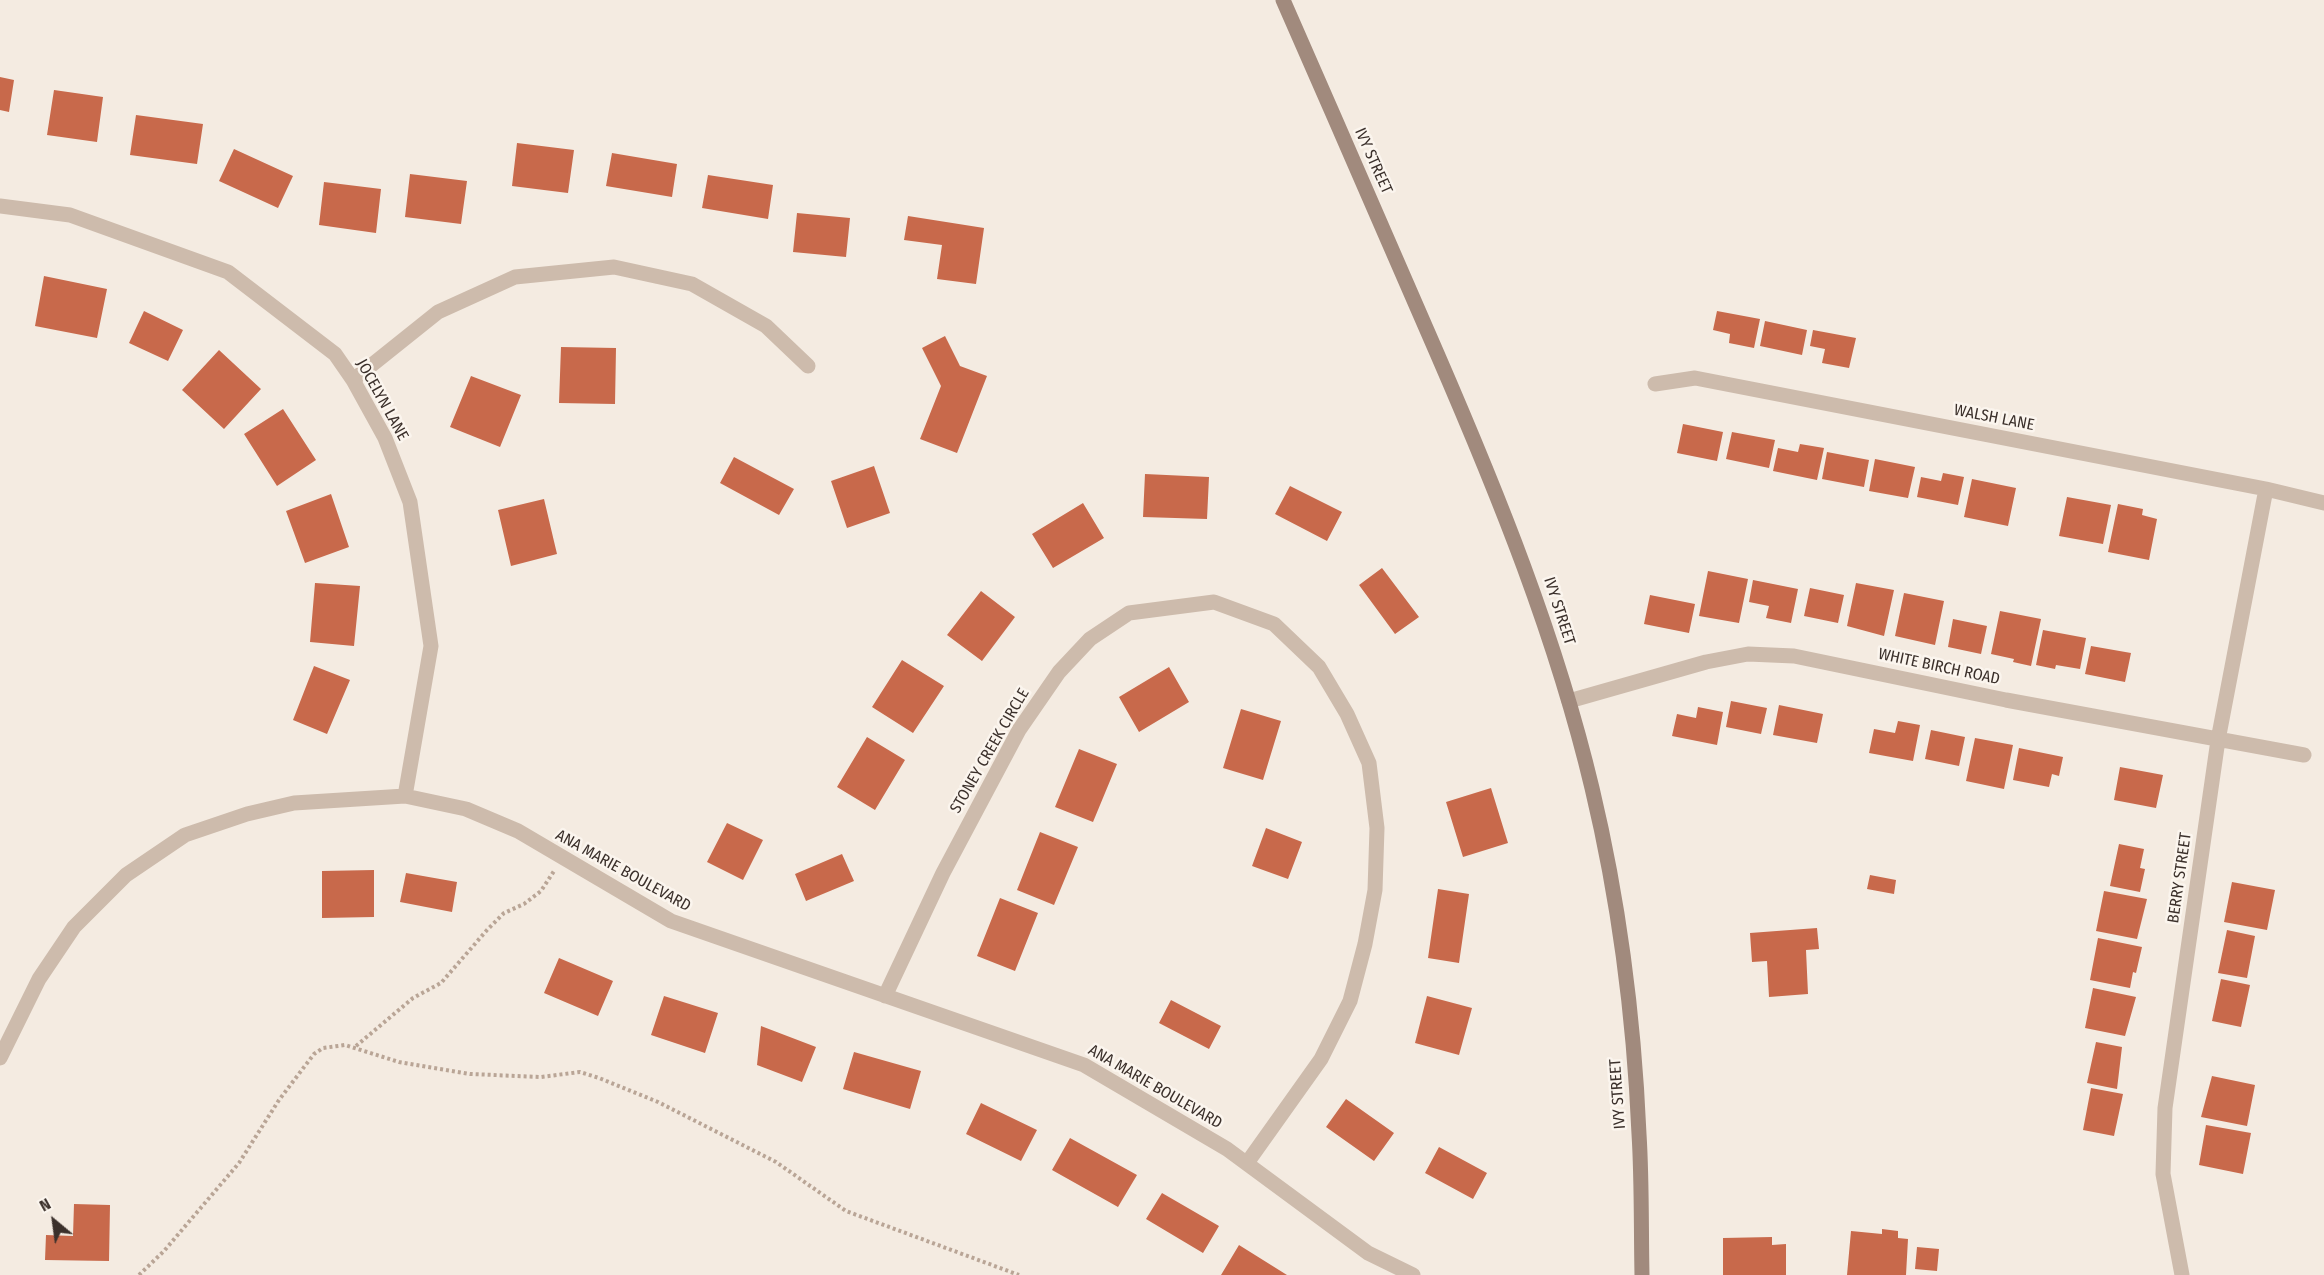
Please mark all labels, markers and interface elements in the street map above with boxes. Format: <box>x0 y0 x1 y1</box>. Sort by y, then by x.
street label: IVY STREET <box>1350 125 1396 197</box>
street label: JOCELYN LANE <box>352 356 412 444</box>
street label: WALSH LANE <box>1952 401 2036 435</box>
street label: IVY STREET <box>1539 575 1579 647</box>
street label: WHITE BIRCH ROAD <box>1876 645 2002 689</box>
street label: STONEY CREEK CIRCLE <box>946 685 1034 817</box>
street label: ANA MARIE BOULEVARD <box>552 826 694 916</box>
street label: BERRY STREET <box>2164 832 2196 924</box>
street label: ANA MARIE BOULEVARD <box>1085 1041 1225 1133</box>
street label: IVY STREET <box>1606 1058 1630 1130</box>
north arrow <box>24 1191 84 1251</box>
text: N <box>36 1194 54 1215</box>

